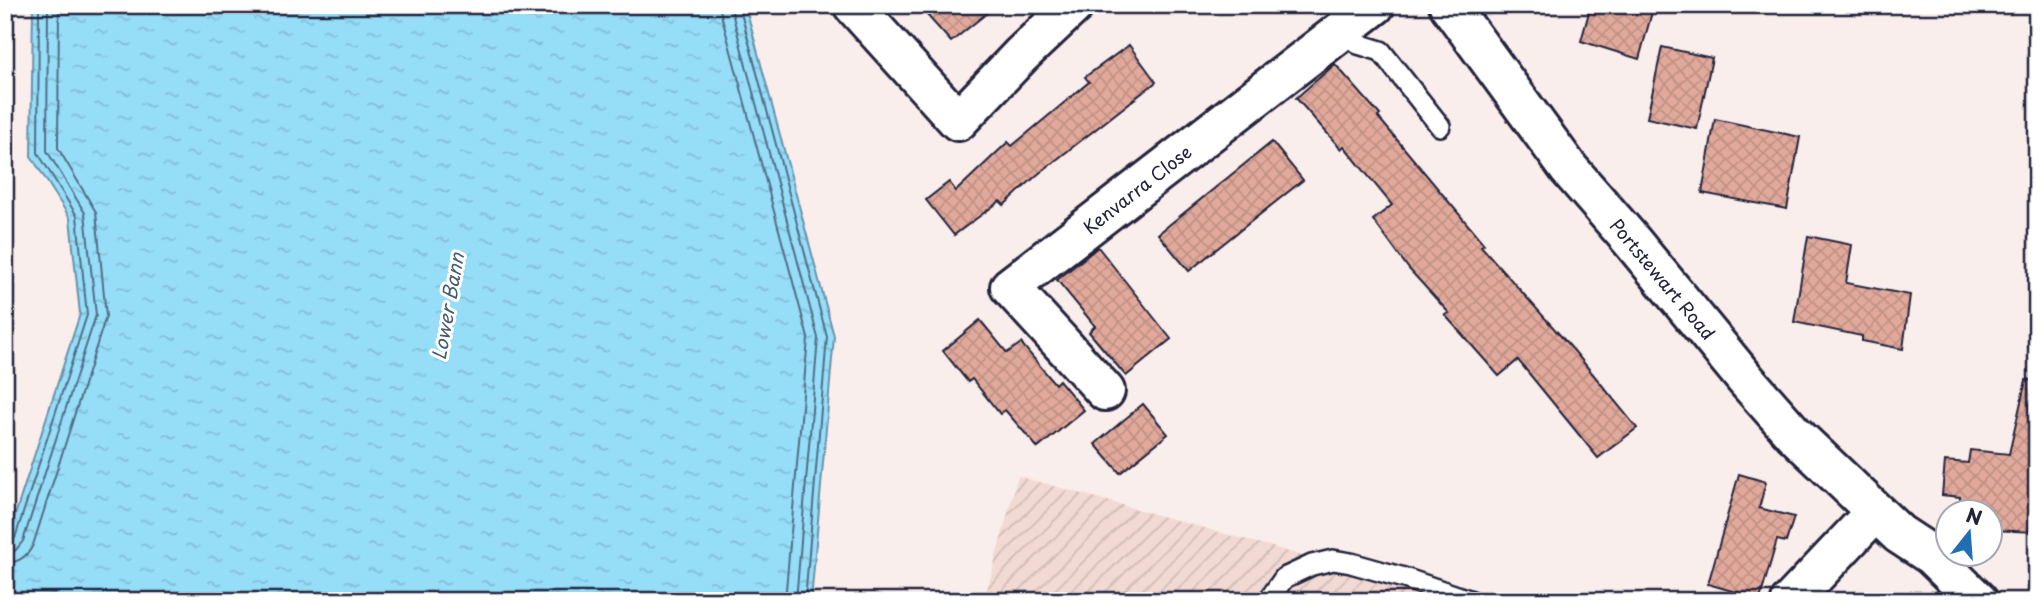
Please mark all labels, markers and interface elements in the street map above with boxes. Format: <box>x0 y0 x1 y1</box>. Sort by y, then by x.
street label: Kenvarra Close <box>1077 138 1197 240</box>
street label: Portstewart Road <box>1604 212 1722 346</box>
water label: Lower Bann <box>424 249 470 362</box>
north arrow <box>1934 498 2004 568</box>
text: N <box>1963 500 1986 531</box>

